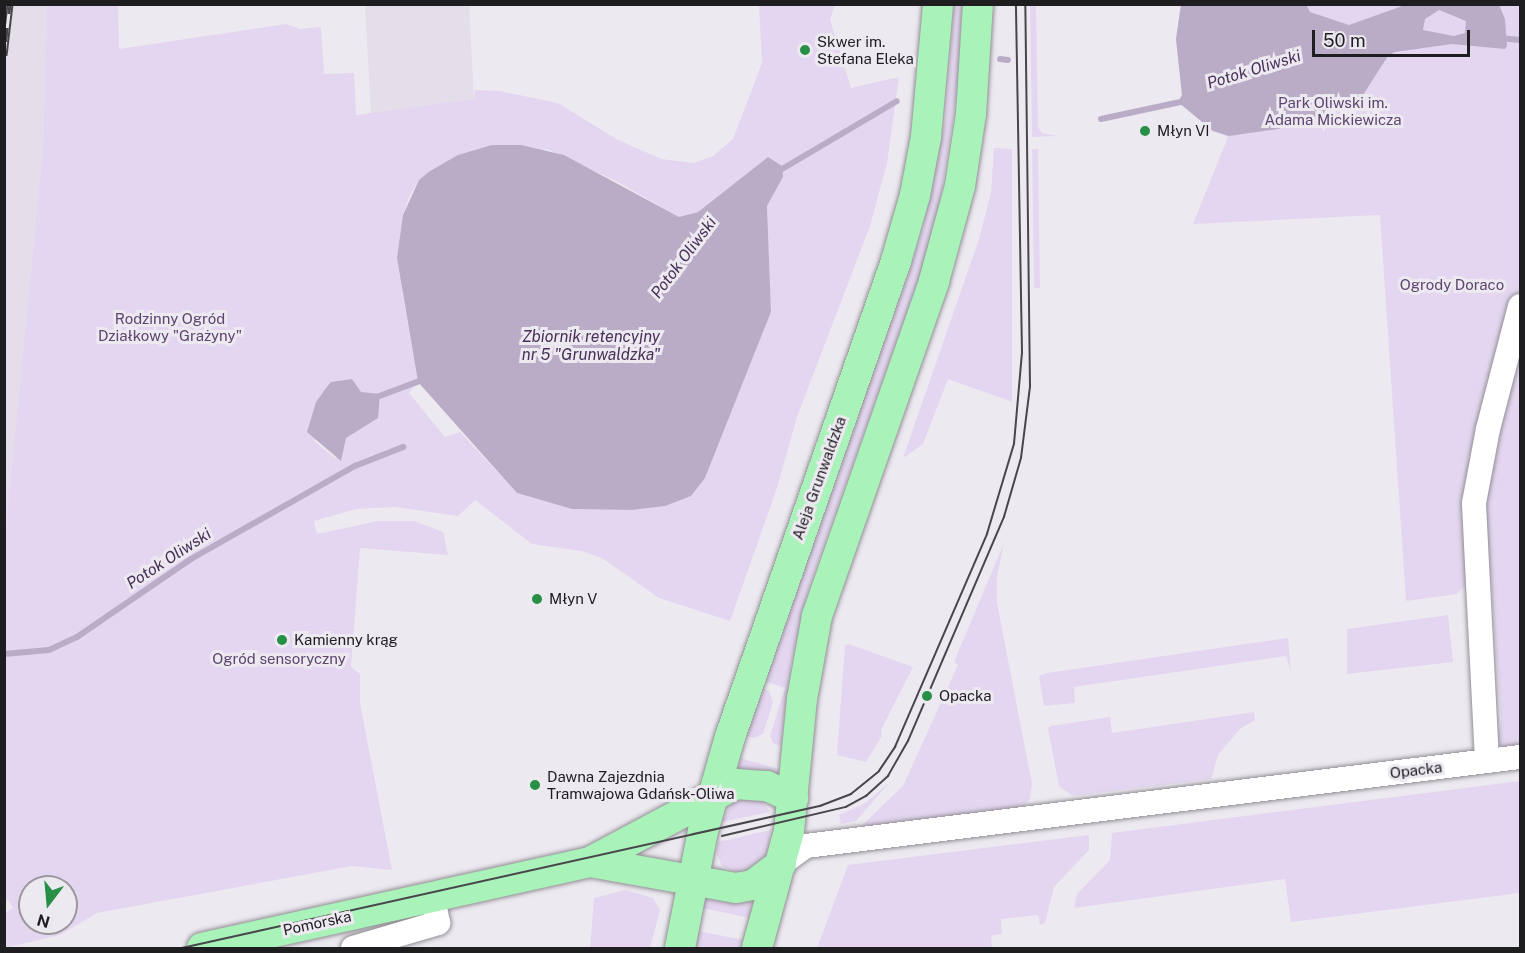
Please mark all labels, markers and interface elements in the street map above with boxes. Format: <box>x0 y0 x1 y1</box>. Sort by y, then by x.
scale bar <box>1315 18 1472 56</box>
text: 50 m <box>1323 30 1366 51</box>
place label: Skwer im. Stefana Eleka <box>817 32 914 67</box>
marker: Skwer im. Stefana Eleka <box>798 43 812 57</box>
water label: Potok Oliwski <box>1205 47 1303 93</box>
park label: Park Oliwski im. Adama Mickiewicza <box>1264 93 1402 128</box>
place label: Młyn VI <box>1157 122 1210 140</box>
marker: Młyn VI <box>1138 124 1152 138</box>
water label: Potok Oliwski <box>647 214 721 302</box>
park label: Ogrody Doraco <box>1400 276 1504 294</box>
park label: Rodzinny Ogród Działkowy "Grażyny" <box>98 309 242 344</box>
water label: Zbiornik retencyjny nr 5 "Grunwaldzka" <box>522 327 660 365</box>
street label: Aleja Grunwaldzka <box>788 414 850 542</box>
water label: Potok Oliwski <box>123 525 215 593</box>
place label: Młyn V <box>549 590 598 608</box>
marker: Młyn V <box>530 592 544 606</box>
place label: Kamienny krąg <box>294 631 398 649</box>
marker: Kamienny krąg <box>275 633 289 647</box>
park label: Ogród sensoryczny <box>212 650 346 668</box>
place label: Opacka <box>939 687 992 705</box>
marker: Opacka <box>920 689 934 703</box>
street label: Opacka <box>1389 758 1443 782</box>
place label: Dawna Zajezdnia Tramwajowa Gdańsk-Oliwa <box>547 767 735 802</box>
marker: Dawna Zajezdnia Tramwajowa Gdańsk-Oliwa <box>528 778 542 792</box>
north arrow <box>18 875 78 935</box>
street label: Pomorska <box>281 907 353 939</box>
text: N <box>35 910 52 932</box>

